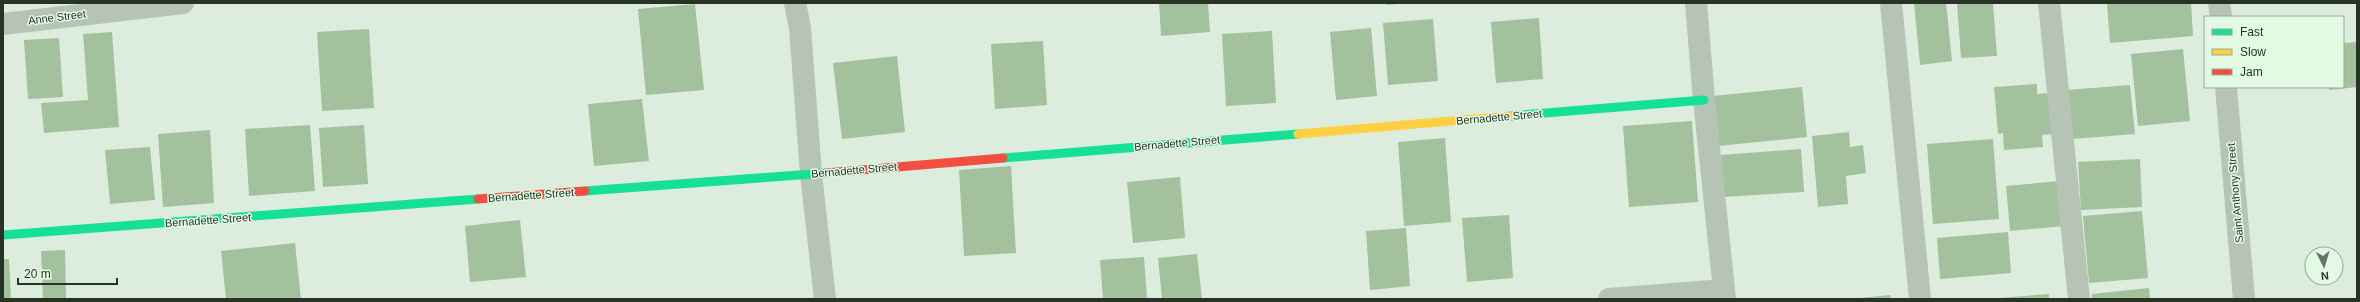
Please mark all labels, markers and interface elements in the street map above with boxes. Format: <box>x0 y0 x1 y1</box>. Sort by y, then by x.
street label: Anne Street <box>27 8 87 26</box>
legend <box>2204 16 2344 88</box>
text: Fast <box>2240 25 2264 39</box>
text: Slow <box>2240 45 2266 59</box>
text: Jam <box>2240 65 2263 79</box>
street label: Bernadette Street <box>1456 107 1542 127</box>
street label: Bernadette Street <box>1134 133 1220 153</box>
street label: Saint Anthony Street <box>2225 143 2245 243</box>
street label: Bernadette Street <box>811 160 897 180</box>
street label: Bernadette Street <box>488 186 574 204</box>
street label: Bernadette Street <box>165 211 251 229</box>
north arrow <box>2304 246 2344 286</box>
scale bar <box>18 260 117 286</box>
text: 20 m <box>24 267 51 281</box>
text: N <box>2320 270 2329 282</box>

